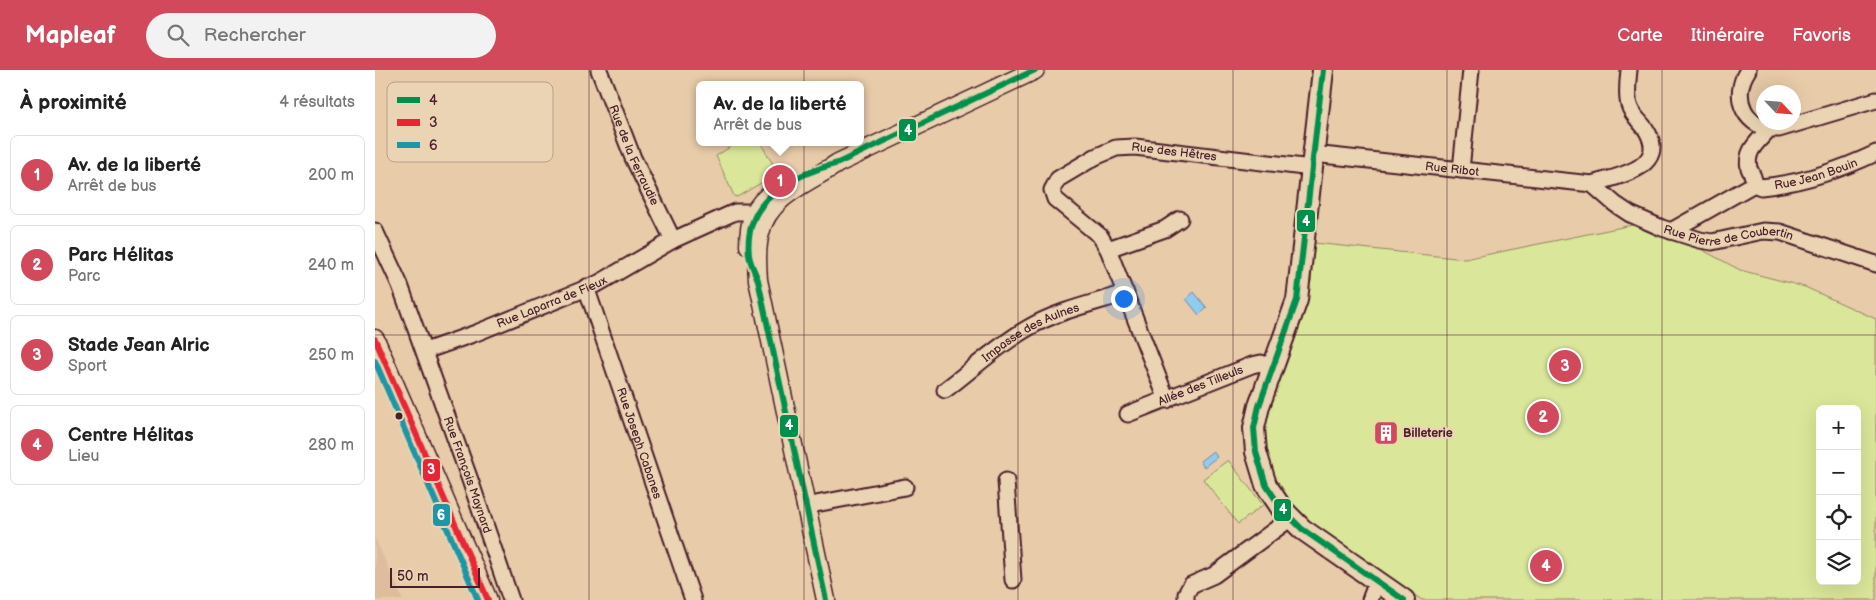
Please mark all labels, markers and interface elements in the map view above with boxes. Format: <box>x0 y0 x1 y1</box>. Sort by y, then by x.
search box <box>146 13 496 58</box>
text: Mapleaf <box>25 21 116 50</box>
icon: search <box>164 21 192 49</box>
text: Rechercher <box>204 24 306 47</box>
text: Carte <box>1617 25 1663 46</box>
text: Itinéraire <box>1691 25 1764 46</box>
text: Favoris <box>1792 25 1851 46</box>
popup <box>696 81 864 146</box>
legend <box>387 82 553 162</box>
north arrow <box>1756 85 1801 130</box>
text: À proximité <box>20 90 127 115</box>
text: 4 <box>429 92 438 109</box>
text: 4 résultats <box>279 93 355 112</box>
text: Av. de la liberté <box>713 93 847 116</box>
street label: Rue de la Ferraudie <box>605 103 662 208</box>
text: 3 <box>429 114 438 131</box>
text: Arrêt de bus <box>713 116 802 135</box>
line badge: 4 <box>898 118 917 142</box>
text: 4 <box>904 122 913 139</box>
text: 6 <box>429 137 438 154</box>
street label: Rue des Hêtres <box>1131 140 1218 165</box>
text: Av. de la liberté <box>68 154 201 177</box>
street label: Rue Jean Bouin <box>1773 155 1860 193</box>
street label: Rue Ribot <box>1424 159 1480 180</box>
pin: 1 <box>764 162 796 200</box>
text: 1 <box>34 166 40 185</box>
text: 200 m <box>308 166 354 185</box>
text: Arrêt de bus <box>68 177 157 196</box>
line badge: 4 <box>1296 209 1316 233</box>
text: 4 <box>1302 213 1311 230</box>
street label: Rue Pierre de Coubertin <box>1662 222 1795 250</box>
text: Parc Hélitas <box>68 244 174 267</box>
text: 2 <box>32 256 42 275</box>
text: 240 m <box>308 256 354 275</box>
text: Parc <box>68 267 100 286</box>
street label: Rue Laparra de Fieux <box>495 273 610 332</box>
your location <box>1111 286 1137 312</box>
street label: Impasse des Aulnes <box>979 300 1081 366</box>
text: Stade Jean Alric <box>68 334 210 357</box>
text: 3 <box>32 346 42 365</box>
text: 250 m <box>308 346 354 365</box>
pin: 3 <box>1549 347 1581 385</box>
text: Sport <box>68 357 107 376</box>
street label: Allée des Tilleuls <box>1156 362 1246 409</box>
street label: Rue Joseph Cabanes <box>613 386 665 501</box>
pin: 2 <box>1527 398 1559 436</box>
map controls <box>1816 405 1861 585</box>
button: + <box>1816 405 1861 450</box>
unlabelled marker <box>394 411 404 421</box>
street label: Rue François Maynard <box>440 414 495 535</box>
line badge: 4 <box>779 414 799 438</box>
text: 4 <box>785 417 794 434</box>
building icon: Billeterie <box>1373 420 1399 446</box>
text: Centre Hélitas <box>68 424 194 447</box>
place label: Billeterie <box>1403 426 1453 441</box>
text: 4 <box>32 436 42 455</box>
text: 280 m <box>308 436 354 455</box>
text: Lieu <box>68 447 99 466</box>
button: − <box>1816 450 1861 495</box>
line badge: 3 <box>422 458 441 482</box>
text: 3 <box>427 461 435 478</box>
button: locate <box>1816 495 1861 540</box>
line badge: 4 <box>1273 498 1292 522</box>
text: 4 <box>1279 501 1288 518</box>
line badge: 6 <box>432 503 451 527</box>
text: 6 <box>437 507 445 524</box>
button: layers <box>1816 540 1861 585</box>
pin: 4 <box>1530 547 1562 585</box>
scale bar <box>390 565 480 588</box>
text: 50 m <box>397 568 429 585</box>

